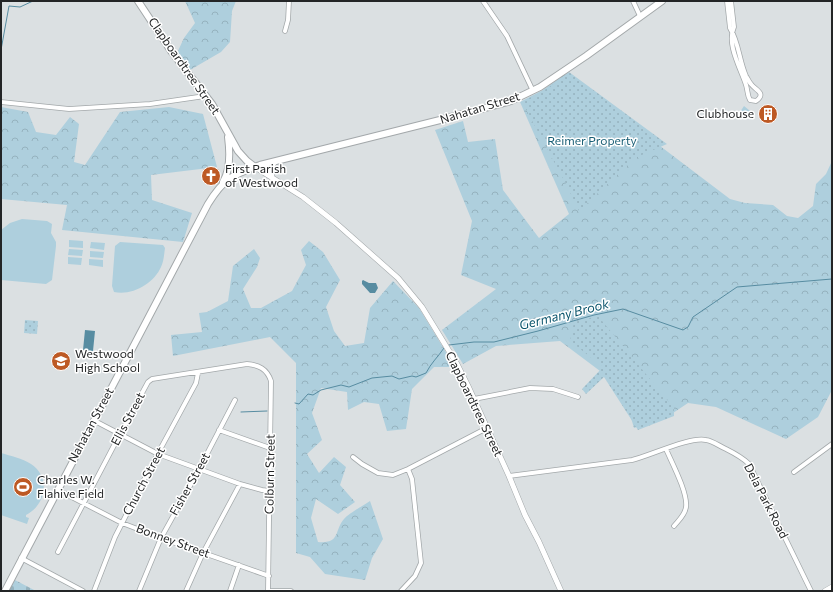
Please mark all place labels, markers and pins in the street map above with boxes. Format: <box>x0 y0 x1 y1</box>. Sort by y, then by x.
building icon: Clubhouse <box>757 103 779 125</box>
place label: Clubhouse <box>696 106 754 120</box>
place label: First Parish of Westwood <box>225 161 298 189</box>
church icon: First Parish of Westwood <box>200 165 222 187</box>
place label: Westwood High School <box>75 346 140 374</box>
school or university icon: Westwood High School <box>50 350 72 372</box>
place label: Charles W. Flahive Field <box>37 472 104 500</box>
sports icon: Charles W. Flahive Field <box>12 476 34 498</box>

